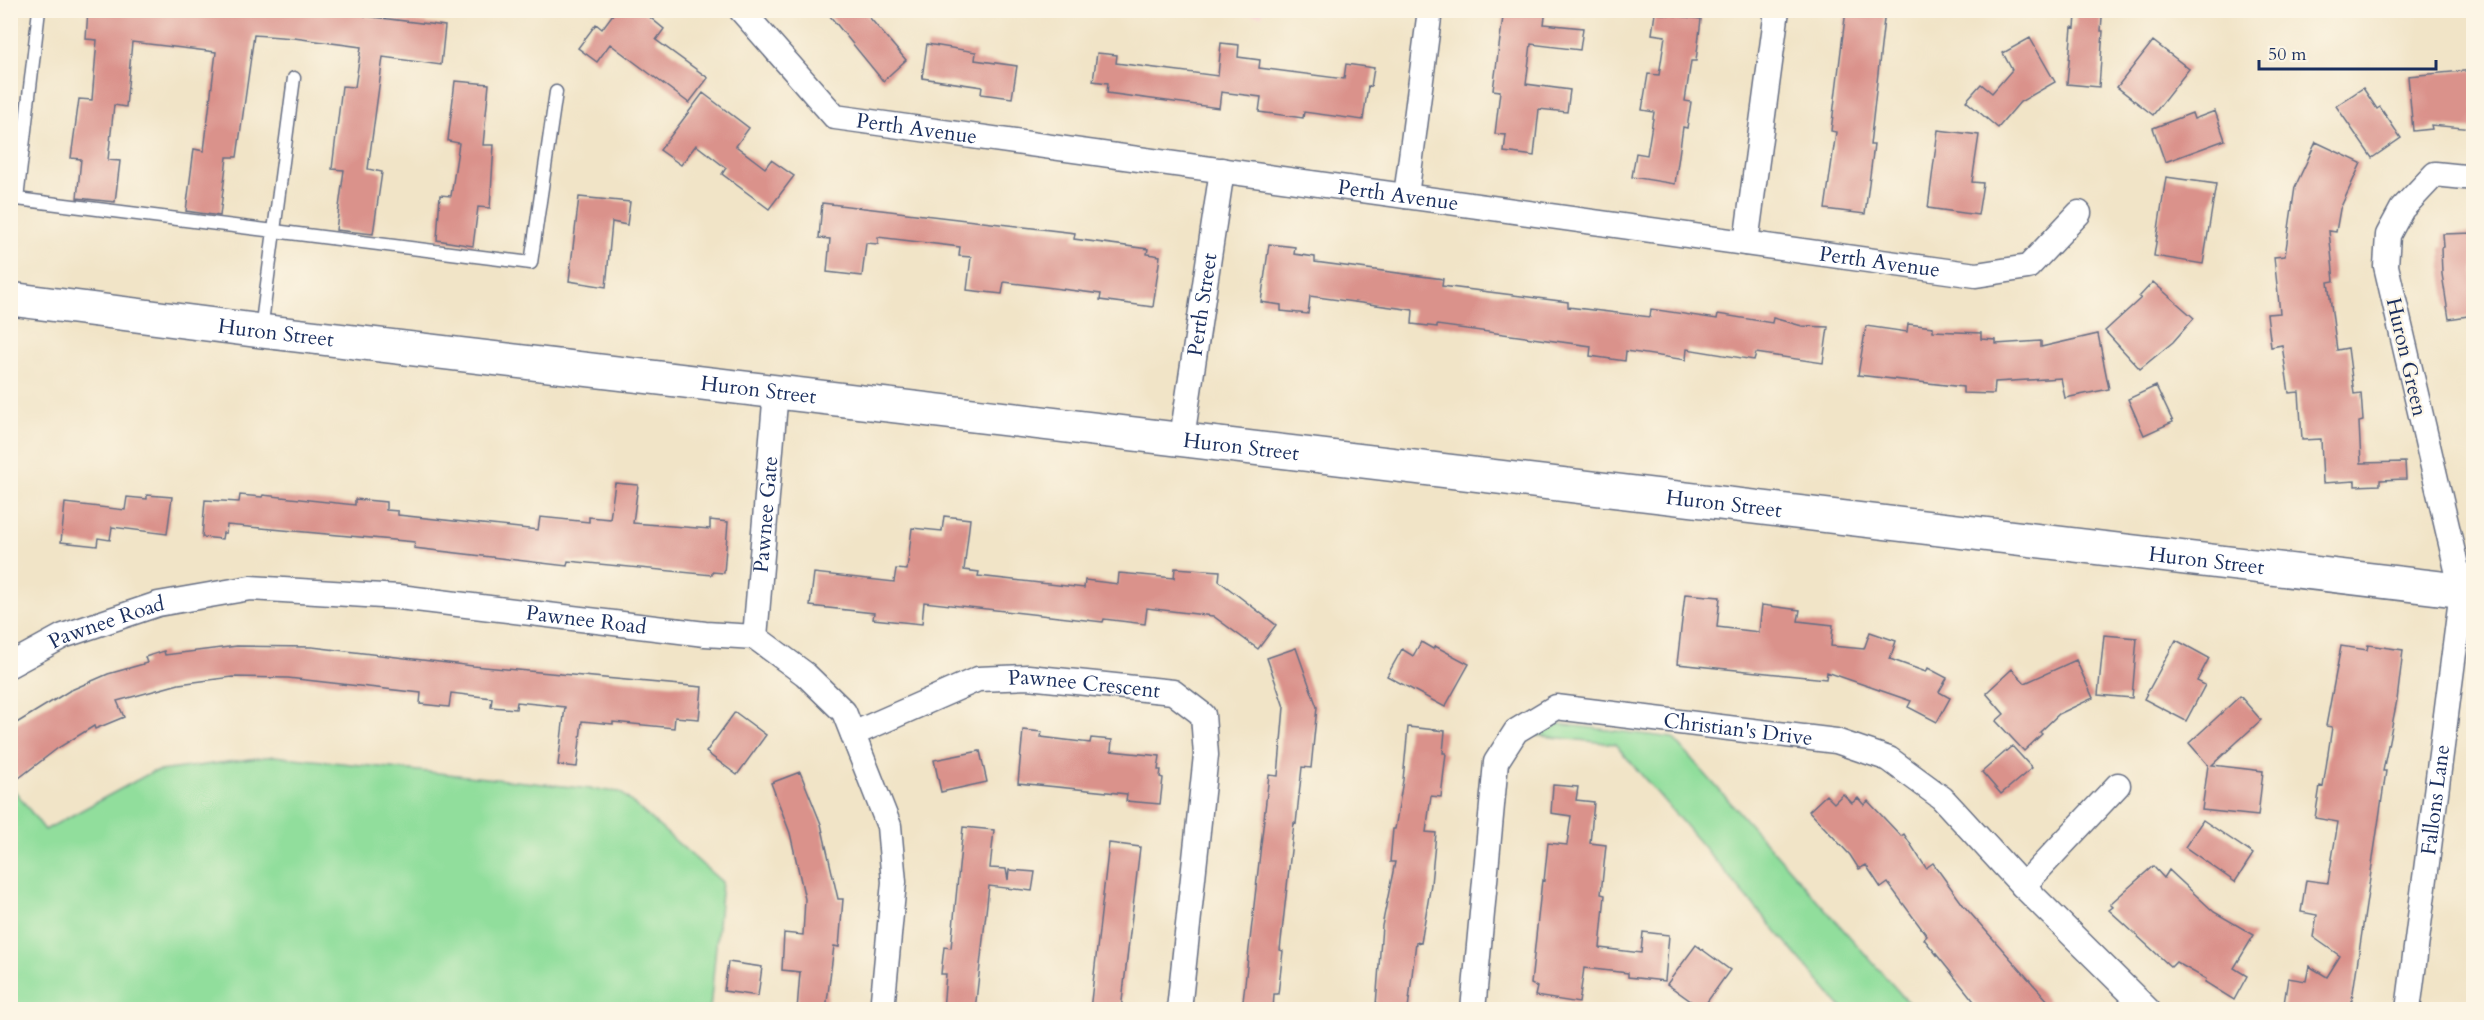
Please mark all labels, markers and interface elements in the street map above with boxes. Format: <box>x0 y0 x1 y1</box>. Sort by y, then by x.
scale bar <box>2259 33 2436 71</box>
text: 50 m <box>2268 42 2307 67</box>
street label: Perth Avenue <box>855 106 979 152</box>
street label: Perth Avenue <box>1336 173 1460 218</box>
street label: Perth Avenue <box>1817 239 1942 285</box>
street label: Perth Street <box>1180 251 1224 358</box>
street label: Huron Green <box>2379 295 2434 419</box>
street label: Huron Street <box>216 312 336 355</box>
street label: Huron Street <box>699 369 818 411</box>
street label: Huron Street <box>1182 426 1301 468</box>
street label: Pawnee Gate <box>747 455 785 574</box>
street label: Huron Street <box>1664 483 1784 525</box>
street label: Huron Street <box>2147 540 2266 582</box>
street label: Pawnee Road <box>43 589 166 656</box>
street label: Pawnee Road <box>524 598 648 642</box>
street label: Pawnee Crescent <box>1007 663 1162 706</box>
street label: Christian's Drive <box>1662 706 1814 753</box>
street label: Fallons Lane <box>2414 743 2457 857</box>

